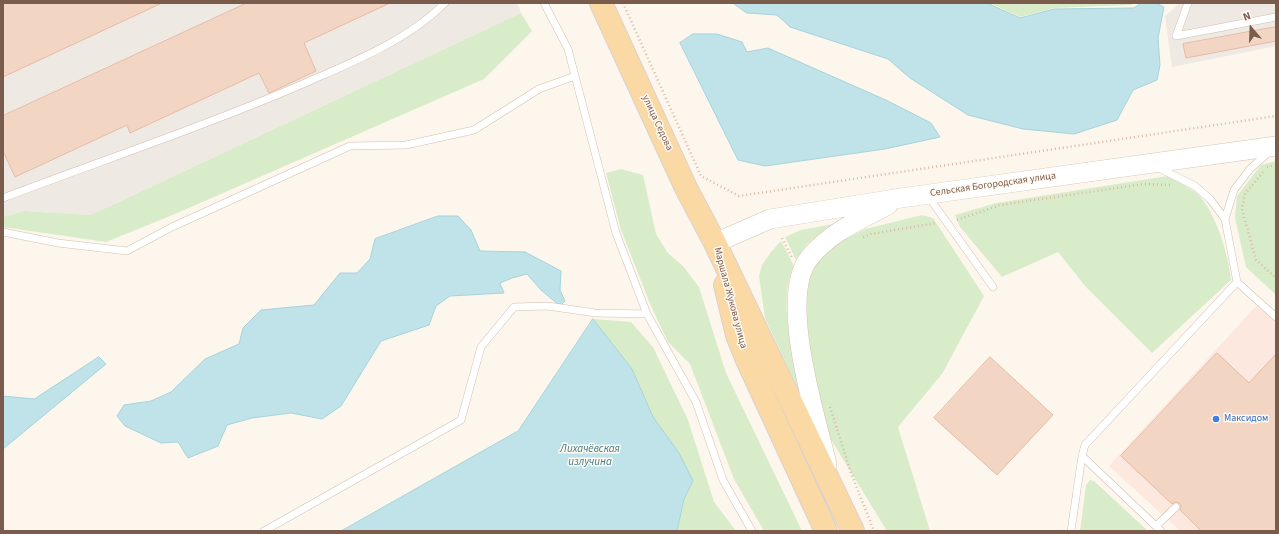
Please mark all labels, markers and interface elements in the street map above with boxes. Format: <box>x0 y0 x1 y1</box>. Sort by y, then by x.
north arrow <box>1231 8 1271 48</box>
text: N <box>1241 8 1253 24</box>
street label: улица Седова <box>639 93 675 153</box>
street label: Сельская Богородская улица <box>929 170 1057 200</box>
street label: Маршала Жукова улица <box>711 246 749 350</box>
place label: Максидом <box>1224 413 1268 425</box>
marker: Максидом <box>1211 414 1221 424</box>
water label: Лихачёвская излучина <box>560 443 620 469</box>

